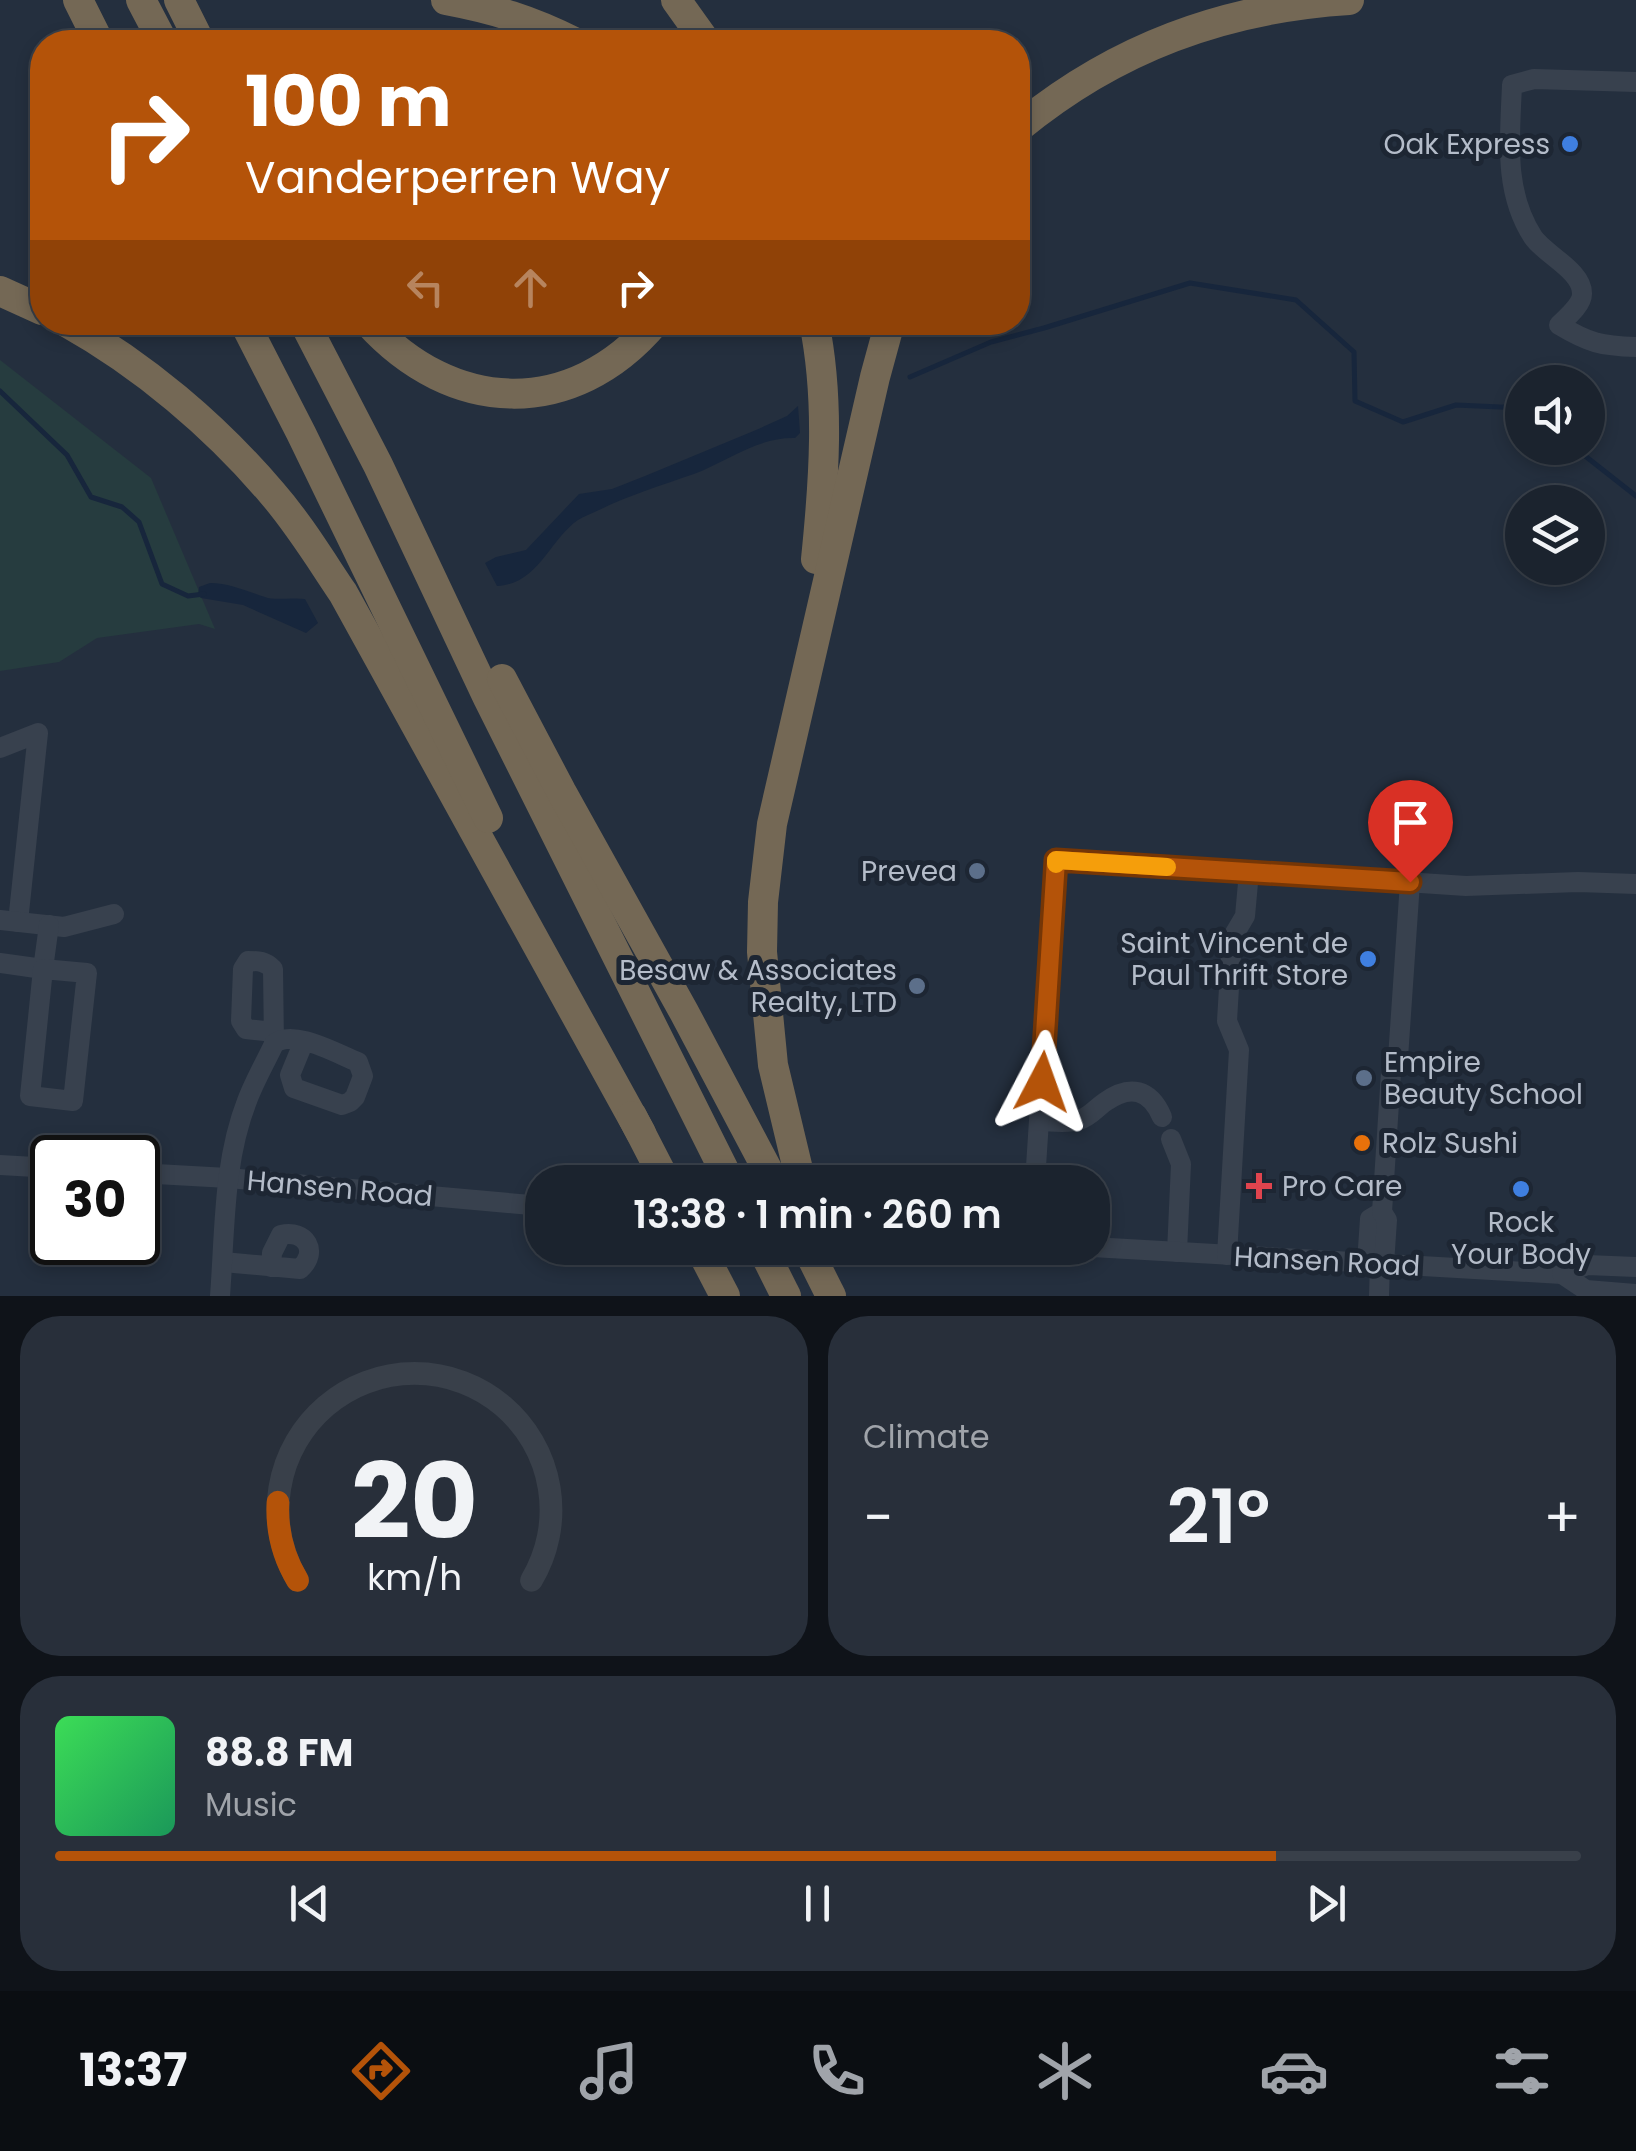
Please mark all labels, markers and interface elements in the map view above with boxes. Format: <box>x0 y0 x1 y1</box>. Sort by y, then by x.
text: 100 m <box>245 52 452 151</box>
icon: right <box>80 70 210 200</box>
place label: Oak Express <box>1383 125 1550 164</box>
marker: Oak Express <box>1559 133 1581 155</box>
text: Vanderperren Way <box>245 146 670 209</box>
icon: left <box>398 260 453 315</box>
icon: ahead <box>503 260 558 315</box>
icon: right <box>608 260 663 315</box>
map controls <box>1505 365 1605 585</box>
button: sound <box>1505 365 1605 465</box>
button: layers <box>1505 485 1605 585</box>
pin <box>1368 780 1453 883</box>
icon: arrive <box>1383 795 1438 850</box>
place label: Prevea <box>861 852 957 891</box>
marker: Prevea <box>966 860 988 882</box>
place label: Saint Vincent de Paul Thrift Store <box>1120 924 1348 995</box>
marker: Saint Vincent de Paul Thrift Store <box>1357 948 1379 970</box>
place label: Besaw & Associates Realty, LTD <box>619 951 897 1022</box>
marker: Besaw & Associates Realty, LTD <box>906 975 928 997</box>
position arrow <box>990 1030 1094 1134</box>
place label: Empire Beauty School <box>1384 1043 1583 1114</box>
marker: Empire Beauty School <box>1353 1067 1375 1089</box>
place label: Rolz Sushi <box>1382 1124 1518 1163</box>
marker: Rolz Sushi <box>1351 1132 1373 1154</box>
speed limit sign: 30 <box>30 1135 160 1265</box>
street label: Hansen Road <box>245 1161 435 1216</box>
place label: Pro Care <box>1282 1167 1402 1206</box>
marker: Pro Care <box>1246 1173 1272 1199</box>
marker: Rock Your Body <box>1510 1178 1532 1200</box>
text: 13:38 · 1 min · 260 m <box>633 1188 1002 1241</box>
place label: Rock Your Body <box>1451 1203 1591 1274</box>
street label: Hansen Road <box>1233 1237 1421 1286</box>
text: Climate <box>863 1414 990 1459</box>
text: 20 <box>350 1429 478 1574</box>
text: 21° <box>1167 1464 1270 1569</box>
text: − <box>863 1479 893 1556</box>
text: + <box>1543 1479 1581 1556</box>
text: km/h <box>366 1552 462 1603</box>
text: 88.8 FM <box>205 1726 353 1779</box>
text: Music <box>205 1782 297 1827</box>
icon: previous <box>282 1876 337 1931</box>
icon: pause <box>790 1876 845 1931</box>
icon: next <box>1299 1876 1354 1931</box>
icon: directions <box>346 2036 416 2106</box>
icon: music <box>574 2036 644 2106</box>
icon: phone <box>802 2036 872 2106</box>
icon: climate <box>1030 2036 1100 2106</box>
icon: car <box>1259 2036 1329 2106</box>
icon: filters <box>1487 2036 1557 2106</box>
text: 13:37 <box>79 2039 187 2102</box>

